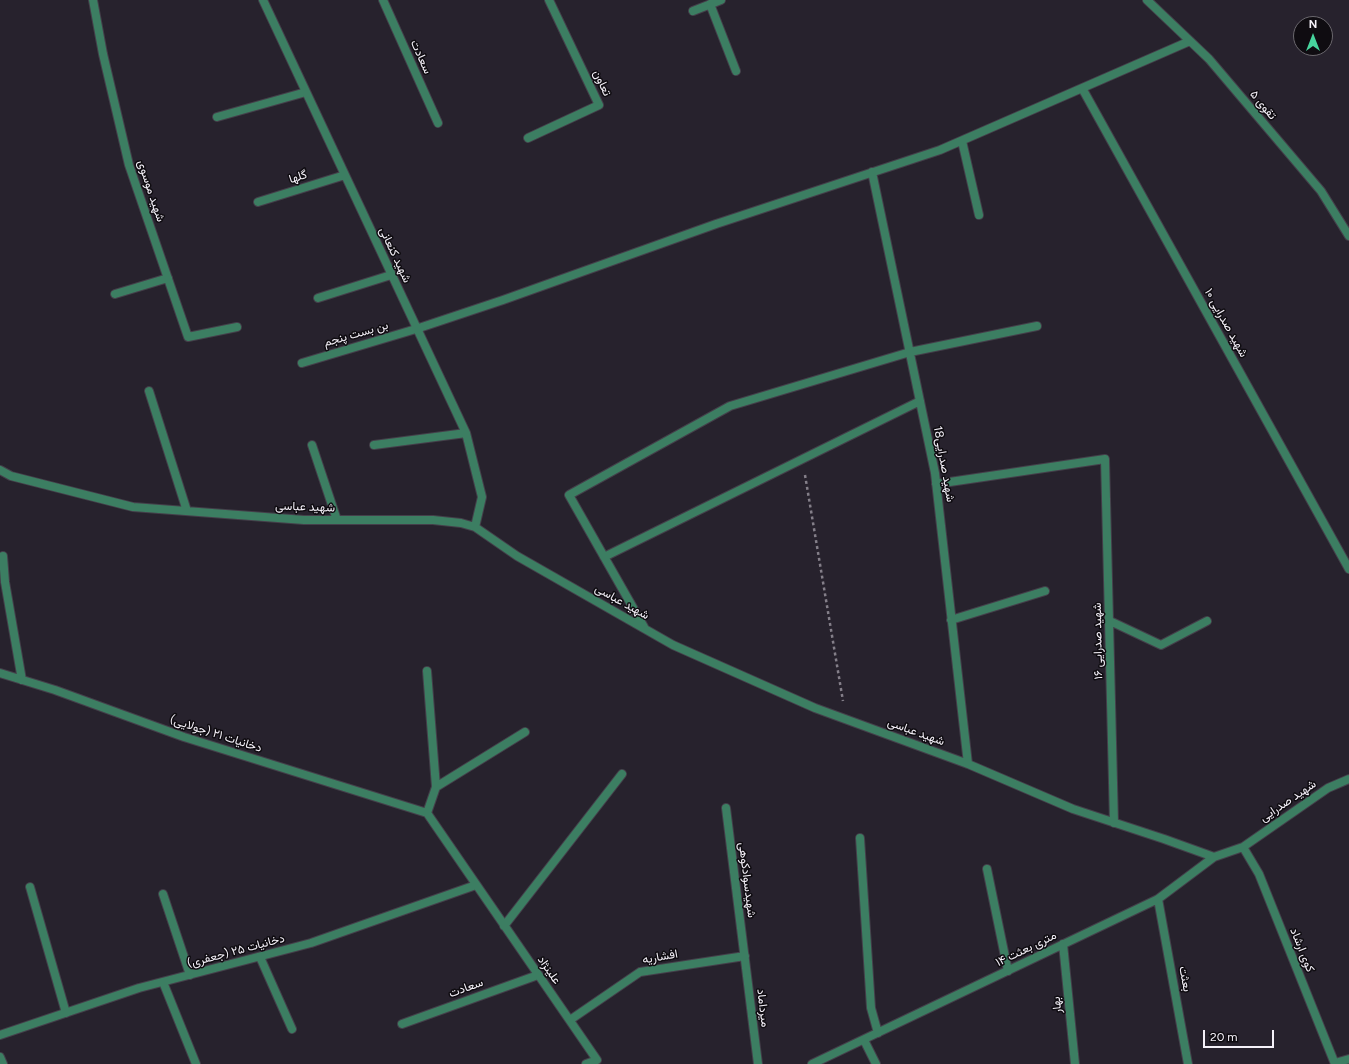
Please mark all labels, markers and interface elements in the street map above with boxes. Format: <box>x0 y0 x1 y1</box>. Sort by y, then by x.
north arrow <box>1293 16 1333 56</box>
text: N <box>1309 18 1317 31</box>
street label: سعادت <box>407 38 435 76</box>
street label: تعاون <box>590 68 614 98</box>
street label: تقوی ۵ <box>1247 87 1279 123</box>
street label: شهید موسوی <box>134 158 168 224</box>
street label: گلها <box>287 167 309 187</box>
street label: شهید کنعانی <box>376 225 414 285</box>
street label: شهید صدرایی ۱۰ <box>1201 286 1251 360</box>
street label: بن بست پنجم <box>322 318 390 350</box>
street label: شهید صدرایی18 <box>930 425 958 503</box>
street label: شهید عباسی <box>275 499 335 515</box>
street label: شهید عباسی <box>592 581 652 623</box>
street label: شهید صدرایی ۱۶ <box>1090 602 1106 680</box>
street label: دخانیات ۲۱ (جولایی) <box>168 712 264 756</box>
street label: شهید عباسی <box>885 715 947 749</box>
street label: شهید صدرایی <box>1257 777 1319 825</box>
street label: شهیدسوادکوهی <box>735 841 759 919</box>
street label: کوی ارشاد <box>1287 926 1317 974</box>
street label: ۱۴ متری بعثت <box>993 928 1059 970</box>
street label: دخانیات ۲۵ (جعفری) <box>186 931 286 971</box>
street label: افشاریه <box>641 947 679 967</box>
street label: علینژاد <box>534 953 564 987</box>
street label: بعثت <box>1176 965 1194 993</box>
street label: سعادت <box>447 975 485 1001</box>
street label: میرداماد <box>753 988 773 1028</box>
street label: بهار <box>1049 996 1065 1014</box>
scale bar <box>1205 1022 1276 1048</box>
text: 20 m <box>1210 1030 1238 1044</box>

